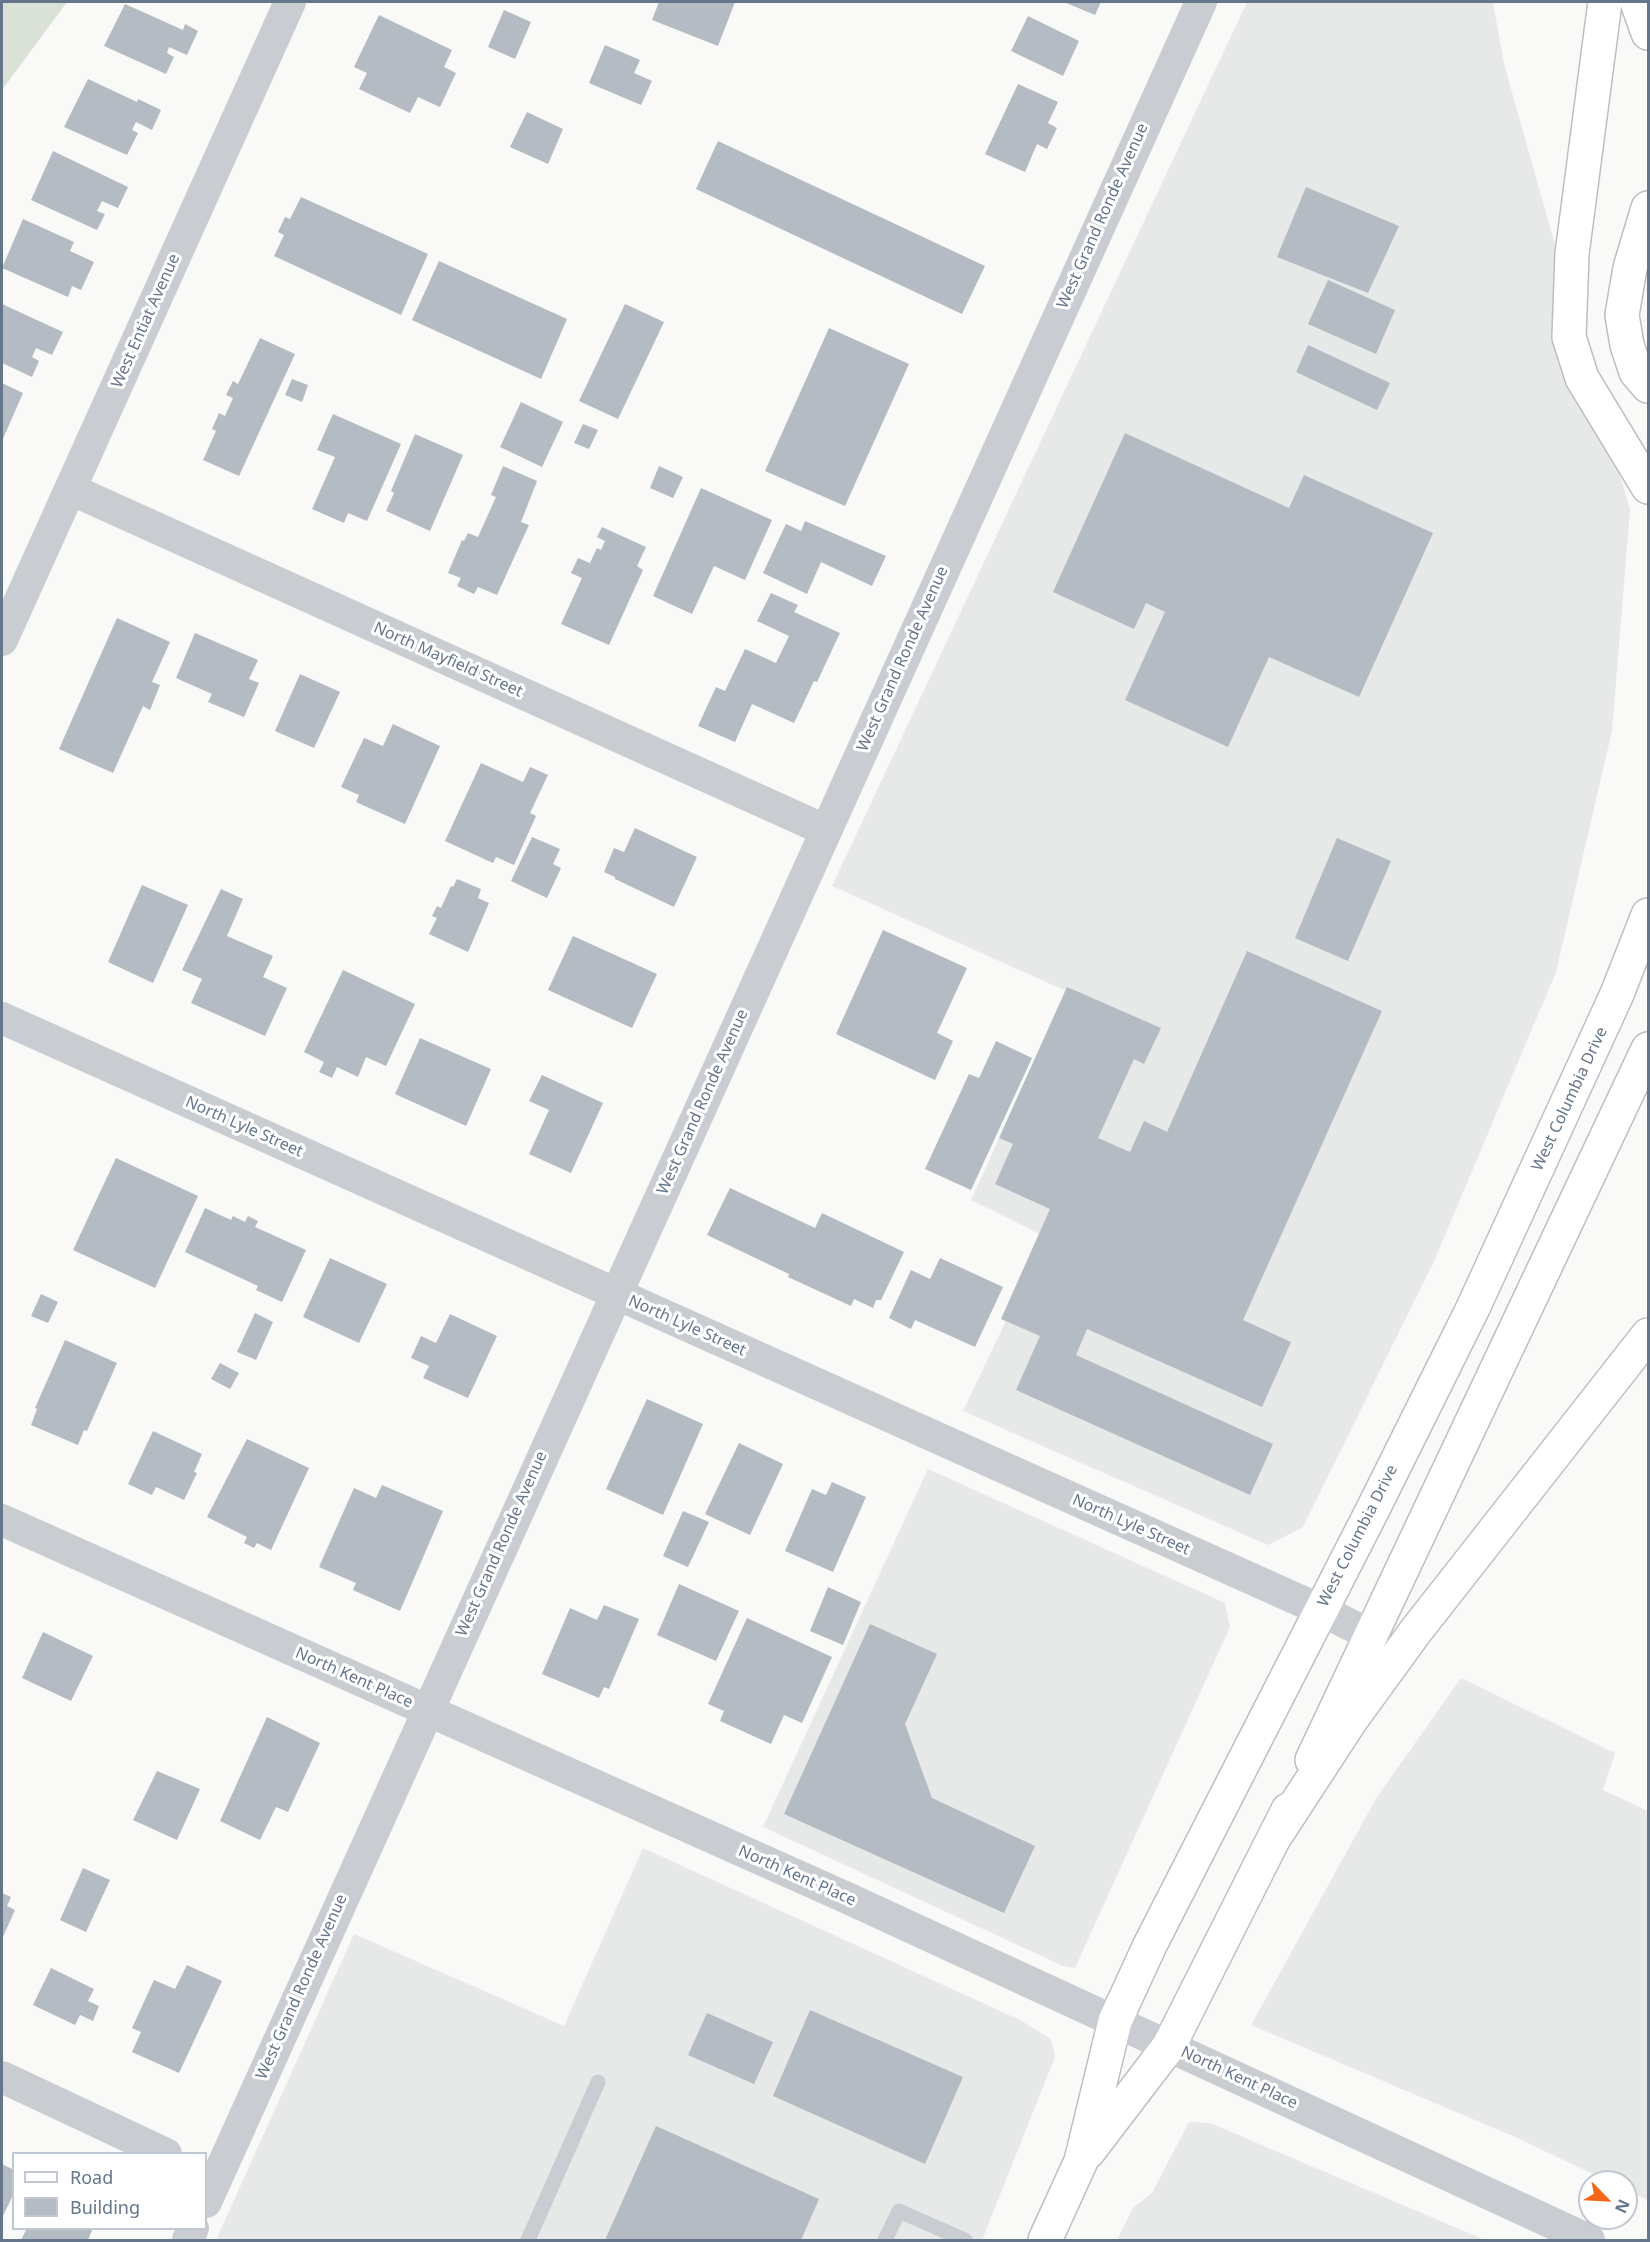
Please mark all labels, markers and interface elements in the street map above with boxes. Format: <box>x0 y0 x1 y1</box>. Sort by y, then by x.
street label: West Grand Ronde Avenue <box>1053 120 1153 312</box>
street label: West Entiat Avenue <box>108 251 184 391</box>
street label: West Grand Ronde Avenue <box>853 563 953 755</box>
street label: North Mayfield Street <box>370 618 526 702</box>
street label: West Grand Ronde Avenue <box>653 1006 753 1198</box>
street label: West Columbia Drive <box>1528 1024 1612 1174</box>
street label: North Lyle Street <box>182 1092 306 1162</box>
street label: North Lyle Street <box>625 1291 749 1361</box>
street label: West Grand Ronde Avenue <box>452 1448 552 1640</box>
street label: West Columbia Drive <box>1314 1462 1402 1610</box>
street label: North Lyle Street <box>1069 1490 1193 1560</box>
street label: North Kent Place <box>292 1644 416 1712</box>
street label: North Kent Place <box>735 1842 859 1910</box>
street label: West Grand Ronde Avenue <box>252 1891 352 2083</box>
street label: North Kent Place <box>1178 2043 1300 2113</box>
legend <box>12 2152 207 2230</box>
text: Road <box>70 2165 113 2189</box>
north arrow <box>1578 2170 1638 2230</box>
text: Building <box>70 2195 140 2219</box>
text: N <box>1610 2196 1635 2217</box>

